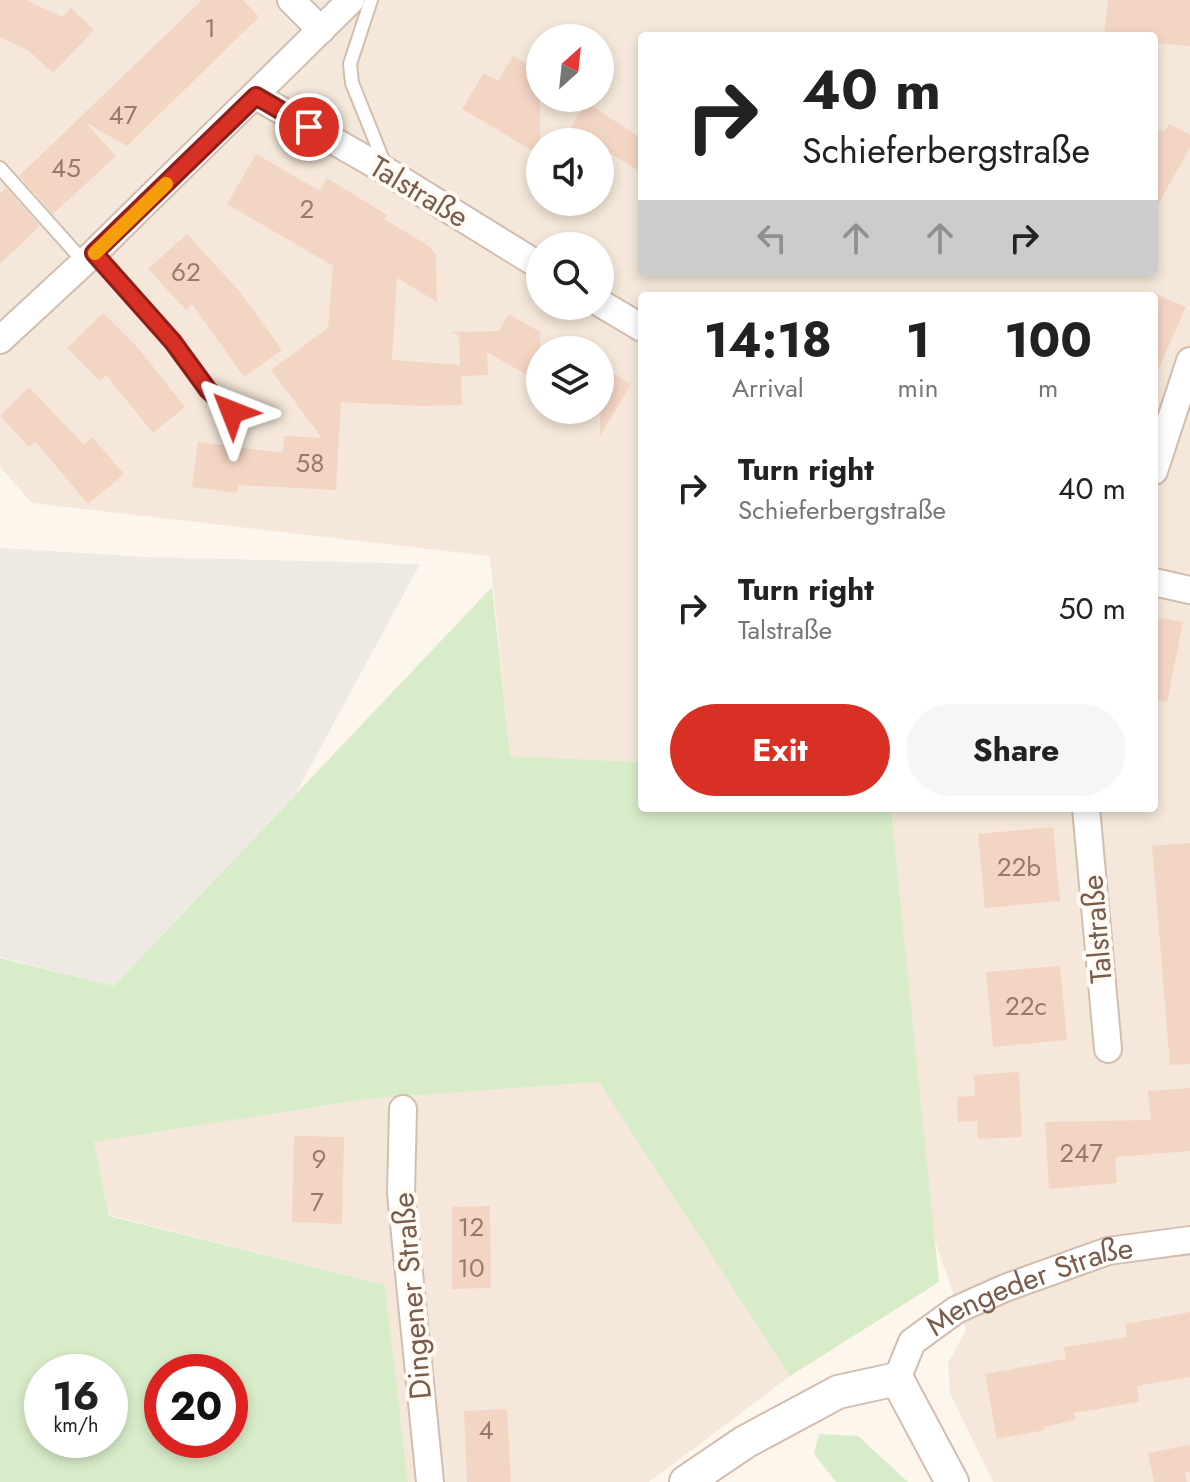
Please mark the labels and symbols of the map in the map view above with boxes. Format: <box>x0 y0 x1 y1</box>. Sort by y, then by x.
house number: 1 <box>204 9 216 47</box>
north arrow <box>526 24 614 112</box>
pin <box>275 93 343 161</box>
house number: 47 <box>109 96 138 134</box>
street label: Talstraße <box>362 145 477 238</box>
house number: 45 <box>51 149 81 187</box>
house number: 2 <box>300 190 314 228</box>
house number: 62 <box>171 253 201 291</box>
position arrow <box>190 370 274 454</box>
house number: 58 <box>296 444 324 482</box>
house number: 22b <box>997 848 1041 886</box>
street label: Talstraße <box>1070 873 1123 985</box>
house number: 22c <box>1005 987 1047 1025</box>
house number: 247 <box>1059 1134 1103 1172</box>
house number: 9 <box>312 1140 326 1178</box>
house number: 7 <box>310 1183 324 1221</box>
street label: Dingener Straße <box>381 1191 442 1401</box>
house number: 12 <box>458 1208 484 1246</box>
street label: Mengeder Straße <box>917 1226 1135 1346</box>
house number: 10 <box>457 1249 485 1287</box>
speed limit sign: 20 <box>144 1354 248 1458</box>
house number: 4 <box>478 1411 494 1449</box>

